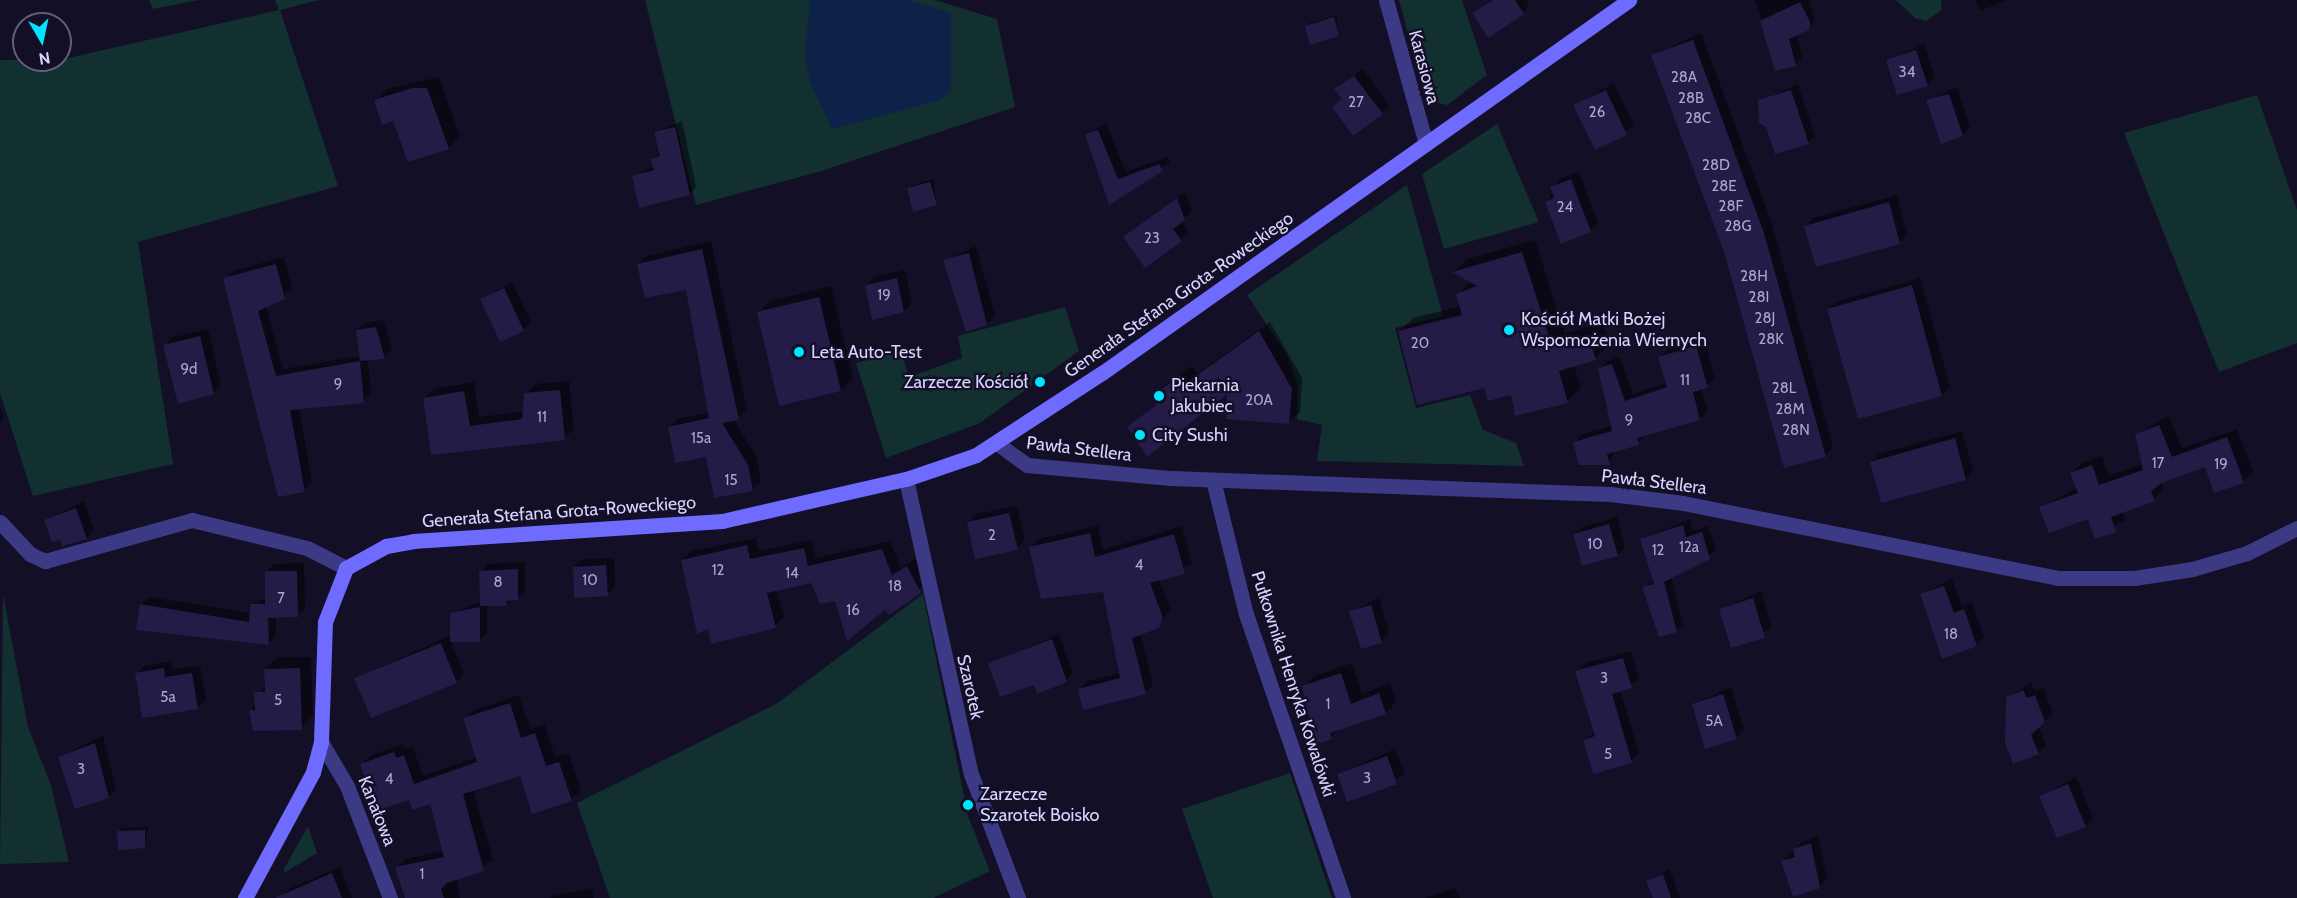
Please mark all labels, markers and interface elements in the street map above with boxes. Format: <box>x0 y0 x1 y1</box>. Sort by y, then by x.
north arrow <box>12 12 72 72</box>
street label: Karasiowa <box>1404 28 1444 106</box>
text: N <box>38 48 52 69</box>
house number: 34 <box>1899 64 1915 82</box>
house number: 28A <box>1671 69 1697 87</box>
house number: 28B <box>1678 90 1704 108</box>
house number: 27 <box>1348 94 1364 112</box>
house number: 26 <box>1589 104 1605 122</box>
house number: 28C <box>1685 110 1711 128</box>
house number: 28D <box>1702 157 1730 175</box>
house number: 28E <box>1711 178 1737 196</box>
house number: 28F <box>1719 198 1743 216</box>
house number: 24 <box>1557 199 1573 217</box>
street label: Generała Stefana Grota-Roweckiego <box>1060 207 1298 383</box>
house number: 28G <box>1724 218 1752 236</box>
house number: 23 <box>1144 230 1160 248</box>
house number: 28H <box>1740 268 1768 286</box>
house number: 19 <box>877 287 891 305</box>
house number: 28I <box>1749 289 1769 307</box>
place label: Kościół Matki Bożej Wspomożenia Wiernych <box>1521 309 1707 352</box>
house number: 28J <box>1755 310 1775 328</box>
marker: Kościół Matki Bożej Wspomożenia Wiernych <box>1502 323 1516 337</box>
house number: 28K <box>1758 331 1784 349</box>
house number: 20 <box>1411 335 1429 353</box>
place label: Leta Auto-Test <box>811 341 922 363</box>
marker: Leta Auto-Test <box>792 345 806 359</box>
house number: 9d <box>181 361 197 379</box>
place label: Zarzecze Kościół <box>904 371 1028 393</box>
house number: 11 <box>1680 372 1690 390</box>
marker: Zarzecze Kościół <box>1033 375 1047 389</box>
place label: Piekarnia Jakubiec <box>1171 375 1239 418</box>
house number: 9 <box>334 376 342 394</box>
house number: 28L <box>1772 380 1796 398</box>
marker: Piekarnia Jakubiec <box>1152 389 1166 403</box>
house number: 20A <box>1245 392 1273 410</box>
house number: 28M <box>1775 401 1805 419</box>
house number: 11 <box>537 409 547 427</box>
house number: 9 <box>1625 412 1633 430</box>
house number: 28N <box>1782 422 1810 440</box>
place label: City Sushi <box>1152 424 1228 446</box>
marker: City Sushi <box>1133 428 1147 442</box>
house number: 15a <box>691 430 711 448</box>
street label: Pawła Stellera <box>1025 432 1133 466</box>
house number: 17 <box>2152 455 2164 473</box>
house number: 19 <box>2214 456 2228 474</box>
street label: Pawła Stellera <box>1600 465 1708 499</box>
house number: 15 <box>724 472 738 490</box>
street label: Generała Stefana Grota-Roweckiego <box>421 492 697 532</box>
house number: 2 <box>988 527 996 545</box>
house number: 10 <box>1587 536 1603 554</box>
house number: 12a <box>1679 539 1699 557</box>
house number: 12 <box>1652 542 1664 560</box>
house number: 4 <box>1135 557 1143 575</box>
house number: 12 <box>712 562 724 580</box>
house number: 14 <box>785 565 799 583</box>
street label: Pułkownika Henryka Kowalówki <box>1246 568 1340 800</box>
house number: 10 <box>582 572 598 590</box>
house number: 8 <box>493 574 503 592</box>
house number: 18 <box>888 578 902 596</box>
house number: 7 <box>277 590 285 608</box>
house number: 16 <box>846 602 860 620</box>
house number: 18 <box>1944 626 1958 644</box>
street label: Szarotek <box>952 652 988 722</box>
house number: 3 <box>1600 670 1608 688</box>
house number: 5a <box>160 689 176 707</box>
house number: 5 <box>274 692 282 710</box>
house number: 1 <box>1326 696 1330 714</box>
house number: 5A <box>1705 713 1723 731</box>
house number: 5 <box>1604 746 1612 764</box>
house number: 3 <box>77 761 85 779</box>
house number: 3 <box>1363 770 1371 788</box>
house number: 4 <box>385 771 393 789</box>
street label: Kanałowa <box>353 773 401 849</box>
place label: Zarzecze Szarotek Boisko <box>980 784 1099 826</box>
marker: Zarzecze Szarotek Boisko <box>961 798 975 812</box>
house number: 1 <box>420 866 424 884</box>

